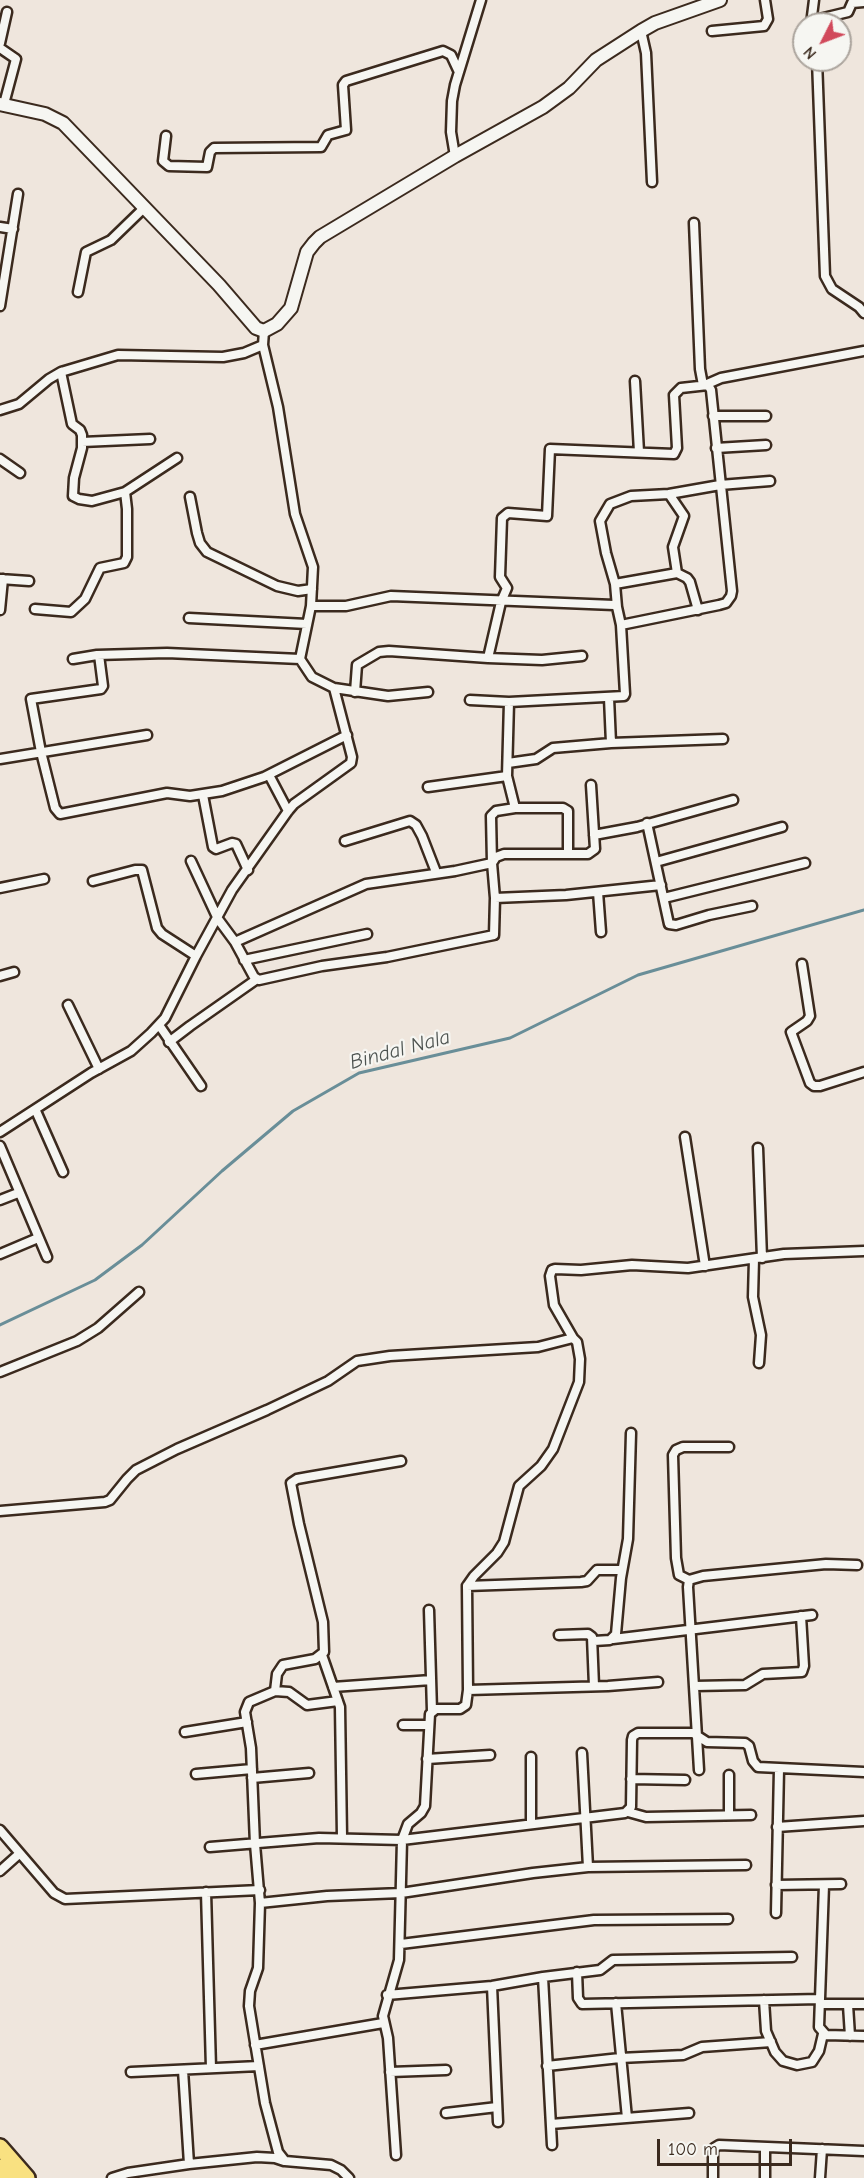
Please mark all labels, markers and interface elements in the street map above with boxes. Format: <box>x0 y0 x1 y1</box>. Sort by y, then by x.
north arrow <box>792 12 852 72</box>
text: N <box>800 43 820 63</box>
water label: Bindal Nala <box>347 1025 453 1075</box>
scale bar <box>660 2127 795 2165</box>
text: 100 m <box>668 2139 718 2160</box>

